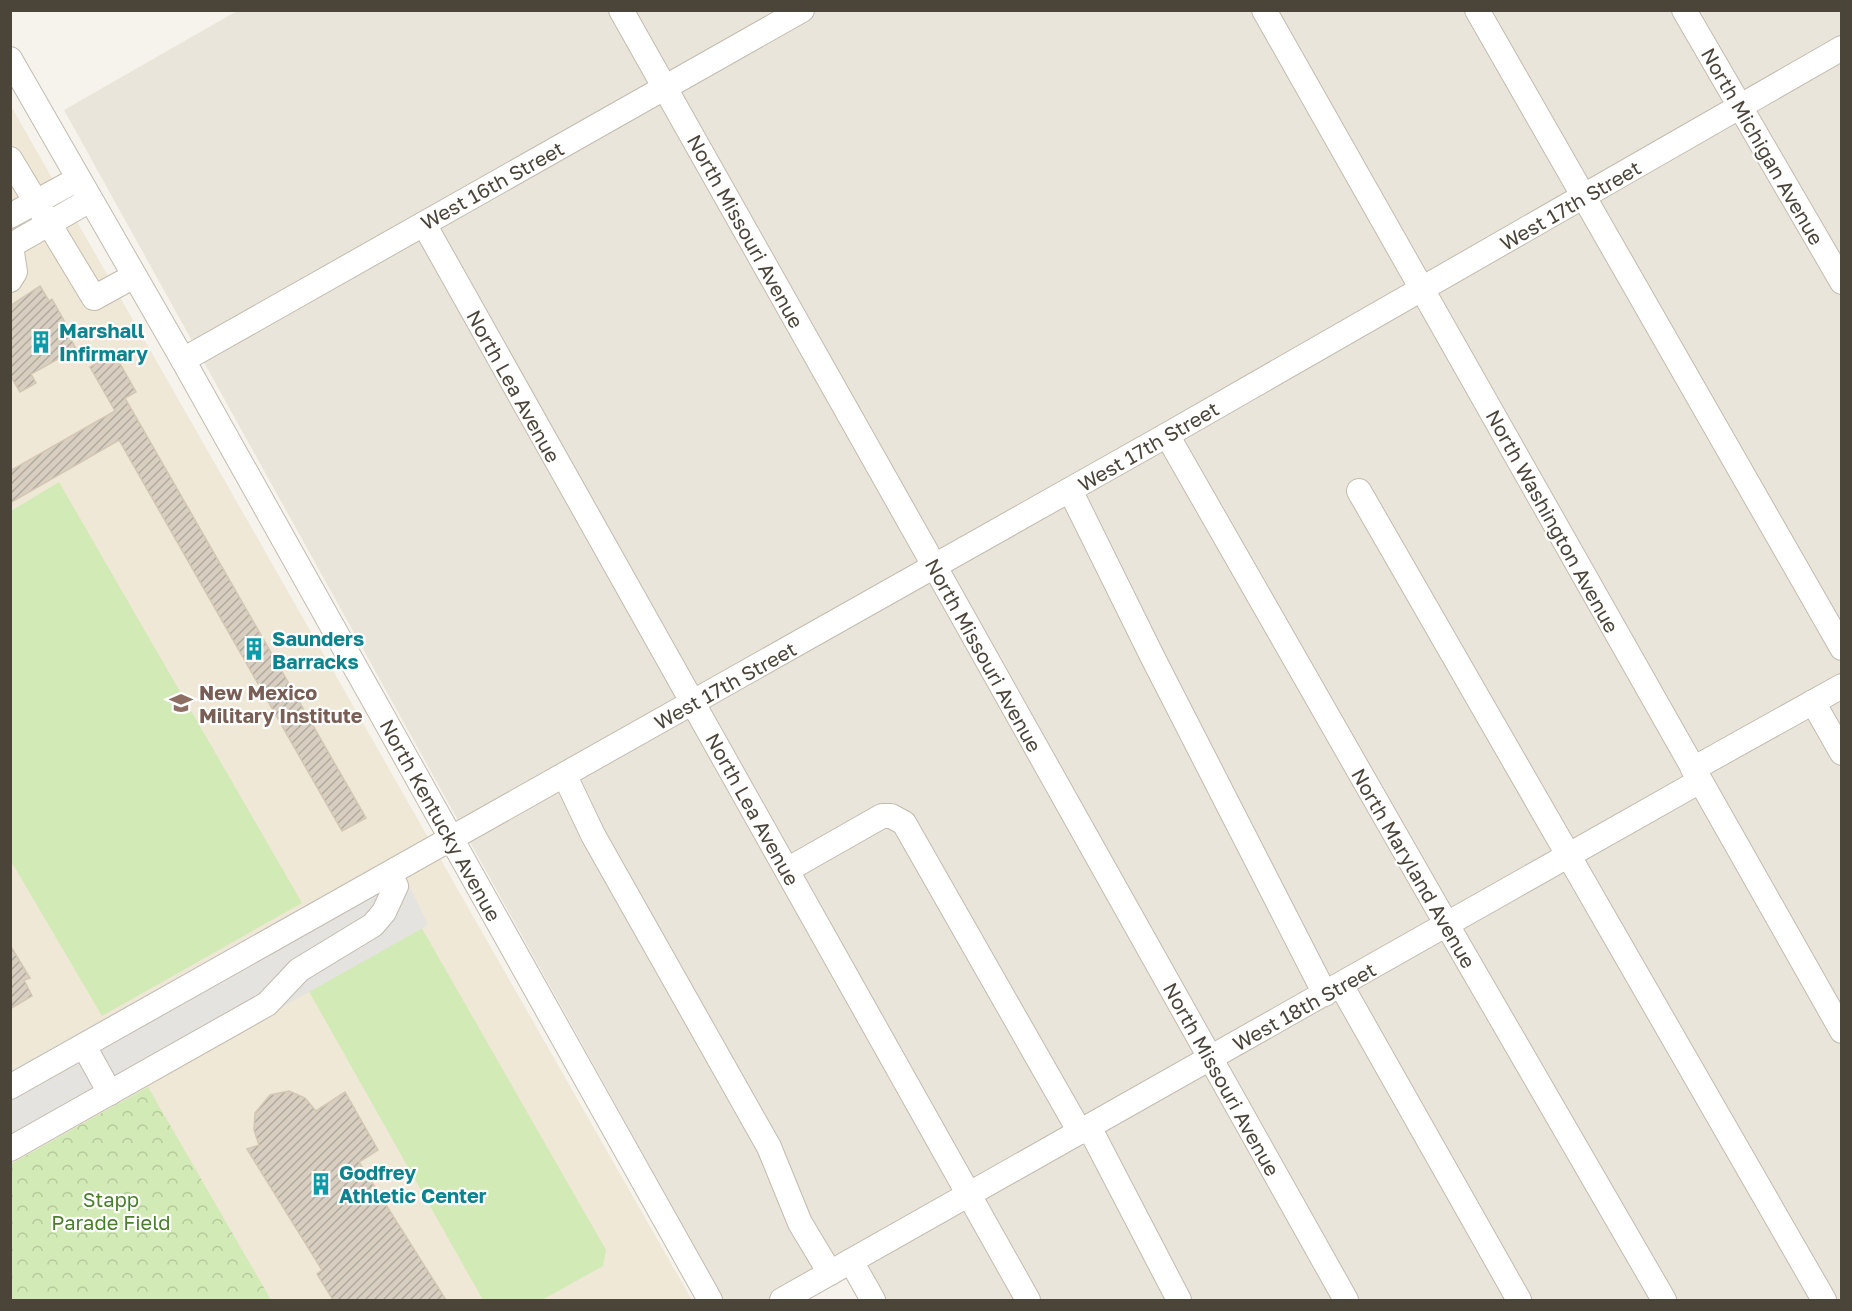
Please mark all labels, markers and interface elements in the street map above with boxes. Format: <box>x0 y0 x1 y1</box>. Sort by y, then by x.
street label: North Michigan Avenue <box>1697 43 1829 249</box>
street label: North Missouri Avenue <box>683 130 809 332</box>
street label: West 16th Street <box>416 136 568 234</box>
street label: West 17th Street <box>1495 155 1645 255</box>
street label: North Lea Avenue <box>462 306 566 466</box>
place label: Marshall Infirmary <box>59 318 148 365</box>
building icon: Marshall Infirmary <box>28 329 54 355</box>
street label: West 17th Street <box>1073 396 1223 496</box>
street label: North Washington Avenue <box>1482 405 1624 637</box>
street label: North Missouri Avenue <box>921 554 1047 756</box>
place label: Saunders Barracks <box>272 626 364 673</box>
building icon: Saunders Barracks <box>241 636 267 662</box>
street label: West 17th Street <box>650 636 800 734</box>
place label: New Mexico Military Institute <box>199 680 363 727</box>
school or university icon: New Mexico Military Institute <box>168 690 194 716</box>
street label: North Kentucky Avenue <box>375 715 507 925</box>
street label: North Lea Avenue <box>701 729 805 889</box>
street label: North Maryland Avenue <box>1347 764 1481 972</box>
street label: West 18th Street <box>1228 957 1380 1055</box>
street label: North Missouri Avenue <box>1159 978 1285 1180</box>
place label: Godfrey Athletic Center <box>339 1160 487 1207</box>
building icon: Godfrey Athletic Center <box>308 1171 334 1197</box>
park label: Stapp Parade Field <box>51 1187 171 1234</box>

